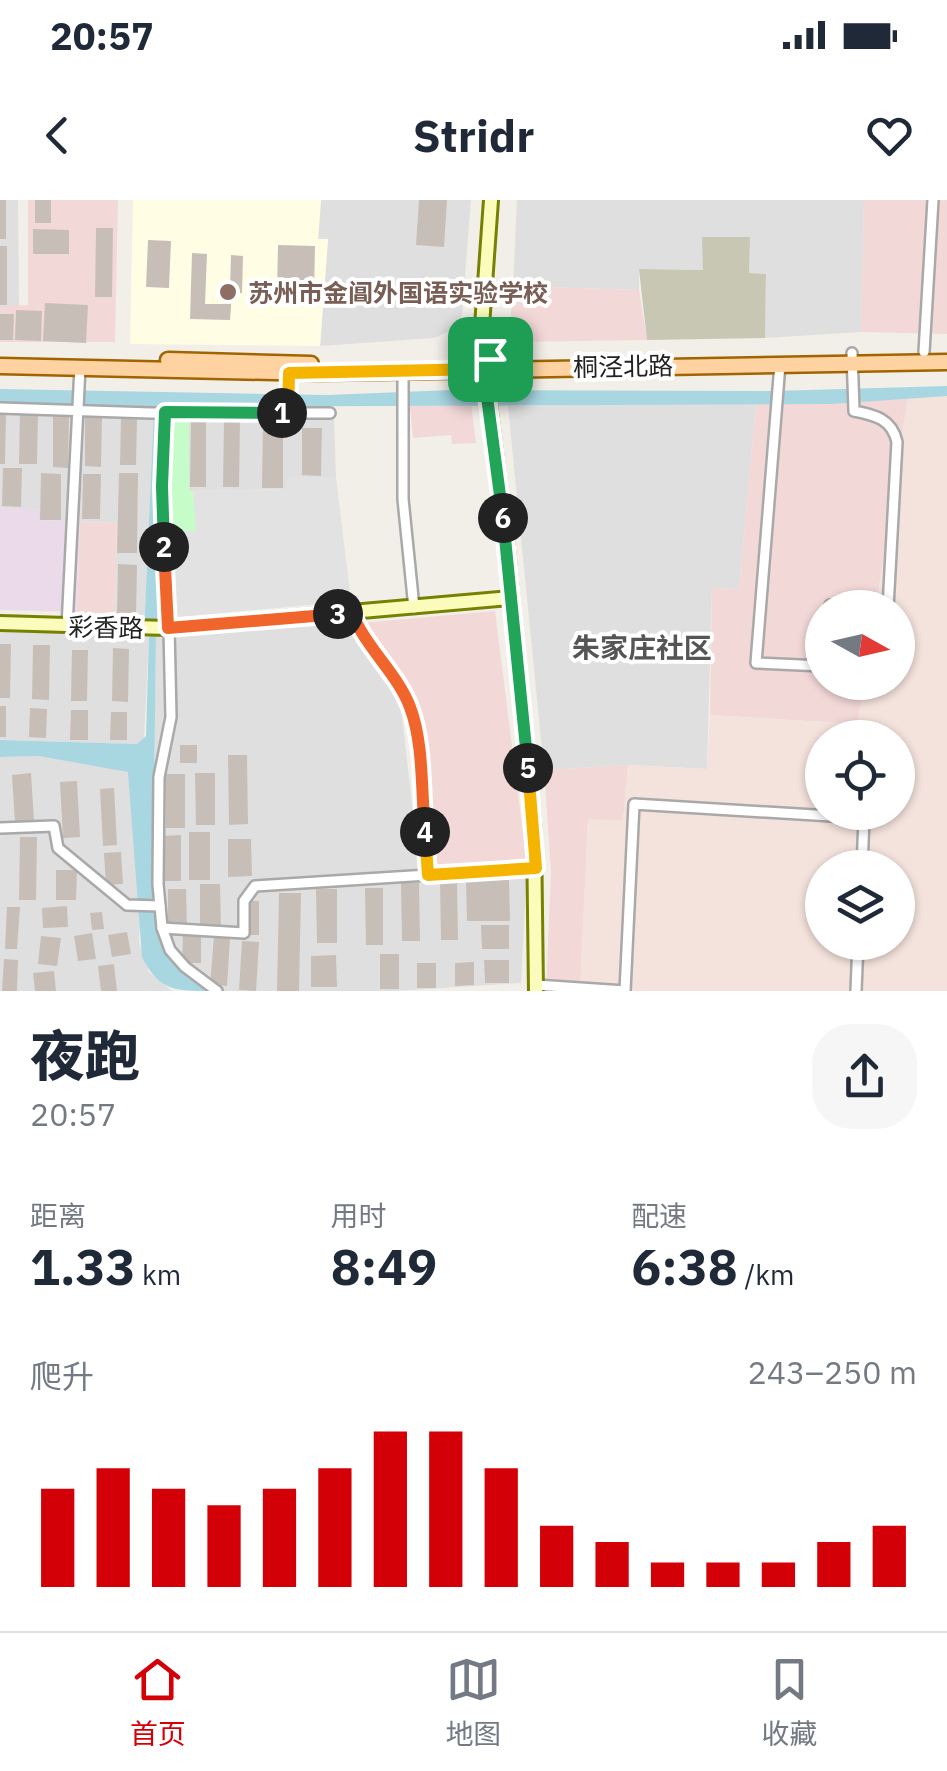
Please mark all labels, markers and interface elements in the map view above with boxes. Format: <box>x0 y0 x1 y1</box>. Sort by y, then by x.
text: 20:57 <box>50 11 154 60</box>
text: Stridr <box>413 106 534 164</box>
icon: back <box>30 108 85 163</box>
icon: heart <box>862 108 917 163</box>
place label: 苏州市金阊外国语实验学校 <box>248 276 548 309</box>
marker: 苏州市金阊外国语实验学校 <box>217 281 239 303</box>
pin <box>448 317 533 402</box>
icon: arrive <box>463 332 518 387</box>
street label: 桐泾北路 <box>573 349 673 383</box>
pin: 1 <box>257 388 307 438</box>
text: 1 <box>274 394 290 431</box>
pin: 6 <box>478 493 528 543</box>
text: 6 <box>495 499 511 536</box>
pin: 2 <box>139 522 189 572</box>
text: 2 <box>156 528 172 565</box>
pin: 3 <box>313 589 363 639</box>
north arrow <box>805 590 915 700</box>
map controls <box>805 590 915 960</box>
text: 3 <box>330 595 346 632</box>
street label: 彩香路 <box>68 610 144 644</box>
district label: 朱家庄社区 <box>572 629 712 666</box>
button: locate <box>805 720 915 830</box>
pin: 5 <box>503 743 553 793</box>
text: 5 <box>520 749 536 786</box>
pin: 4 <box>400 807 450 857</box>
text: 4 <box>417 813 433 850</box>
button: layers <box>805 850 915 960</box>
text: 夜跑 <box>30 1020 140 1091</box>
button: share <box>812 1024 917 1129</box>
text: 20:57 <box>30 1093 116 1135</box>
text: 距离 <box>30 1197 86 1234</box>
text: 用时 <box>331 1197 387 1234</box>
text: 配速 <box>631 1197 687 1234</box>
text: 1.33 <box>30 1234 136 1299</box>
text: 8:49 <box>331 1234 437 1299</box>
text: 6:38 <box>631 1234 738 1299</box>
text: km <box>136 1256 181 1293</box>
text: /km <box>738 1256 794 1293</box>
text: 243–250 m <box>747 1351 917 1393</box>
text: 爬升 <box>30 1355 94 1397</box>
tab: 首页 <box>130 1652 186 1752</box>
tab: 地图 <box>445 1652 501 1752</box>
tab: 收藏 <box>761 1652 817 1752</box>

